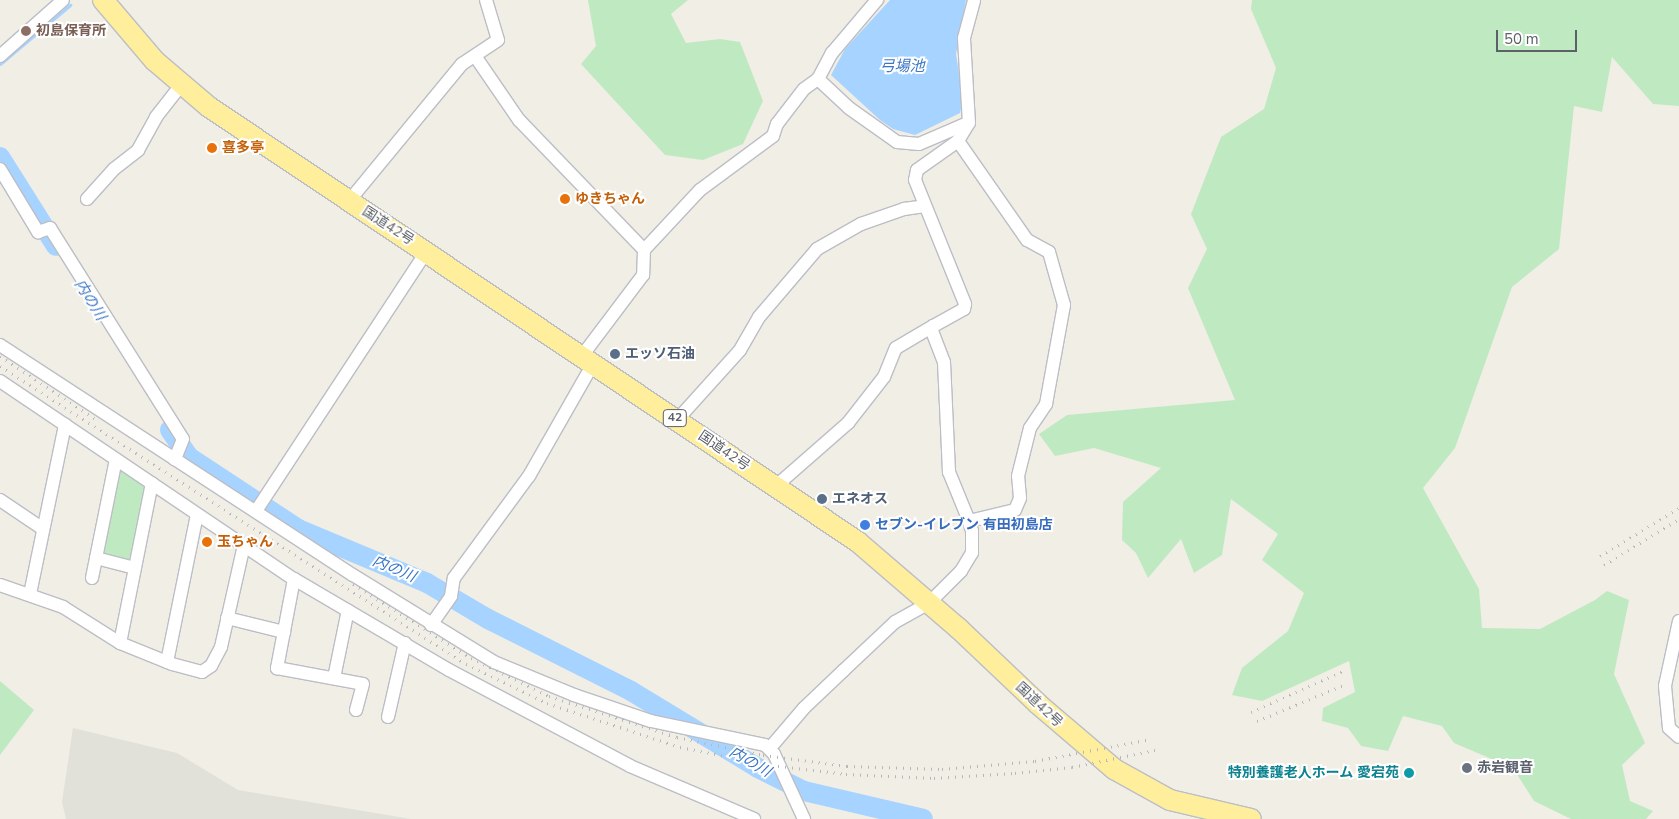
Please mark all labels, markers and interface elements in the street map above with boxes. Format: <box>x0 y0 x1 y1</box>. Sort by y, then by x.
scale bar <box>1499 20 1580 52</box>
place label: 初島保育所 <box>36 23 106 39</box>
marker: 初島保育所 <box>20 25 32 37</box>
text: 50 m <box>1504 29 1539 49</box>
water label: 弓場池 <box>880 58 924 76</box>
place label: 喜多亭 <box>222 140 264 156</box>
marker: 喜多亭 <box>206 142 218 154</box>
place label: ゆきちゃん <box>575 191 645 207</box>
marker: ゆきちゃん <box>559 193 571 205</box>
street label: 国道42号 <box>359 203 417 249</box>
water label: 内の川 <box>70 276 110 324</box>
place label: エッソ石油 <box>625 346 695 362</box>
marker: エッソ石油 <box>609 348 621 360</box>
road number: 42 <box>662 408 688 428</box>
street label: 国道42号 <box>695 428 753 474</box>
place label: エネオス <box>832 491 888 507</box>
marker: エネオス <box>816 493 828 505</box>
place label: セブン-イレブン 有田初島店 <box>875 517 1053 533</box>
marker: セブン-イレブン 有田初島店 <box>859 519 871 531</box>
place label: 玉ちゃん <box>217 534 273 550</box>
marker: 玉ちゃん <box>201 536 213 548</box>
water label: 内の川 <box>370 552 418 586</box>
street label: 国道42号 <box>1012 679 1066 731</box>
water label: 内の川 <box>726 743 774 781</box>
place label: 赤岩観音 <box>1477 760 1533 776</box>
marker: 赤岩観音 <box>1461 762 1473 774</box>
place label: 特別養護老人ホーム 愛宕苑 <box>1227 765 1399 781</box>
marker: 特別養護老人ホーム 愛宕苑 <box>1403 767 1415 779</box>

